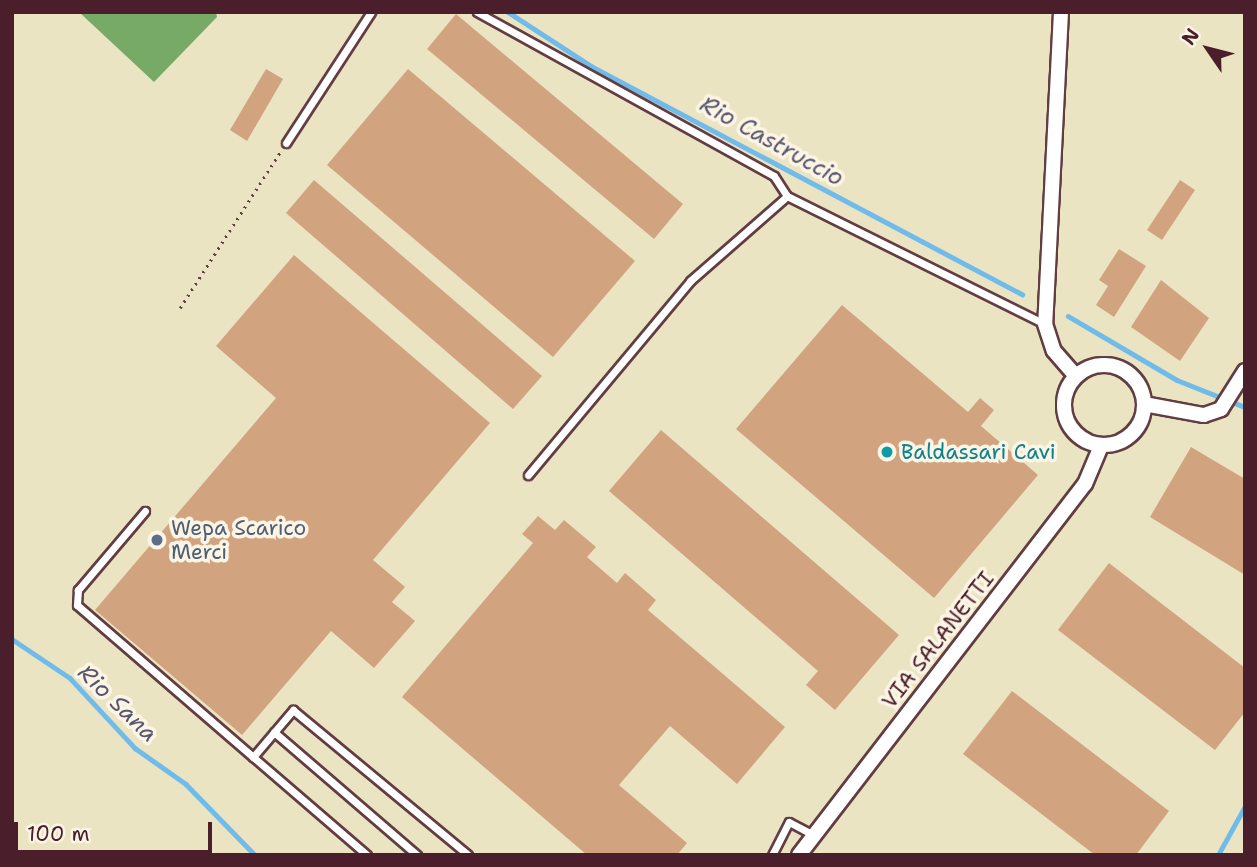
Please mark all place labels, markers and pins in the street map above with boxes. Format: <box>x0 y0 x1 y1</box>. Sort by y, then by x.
place label: Baldassari Cavi <box>901 439 1056 465</box>
marker: Baldassari Cavi <box>879 444 895 460</box>
place label: Wepa Scarico Merci <box>171 515 306 565</box>
marker: Wepa Scarico Merci <box>149 532 165 548</box>

